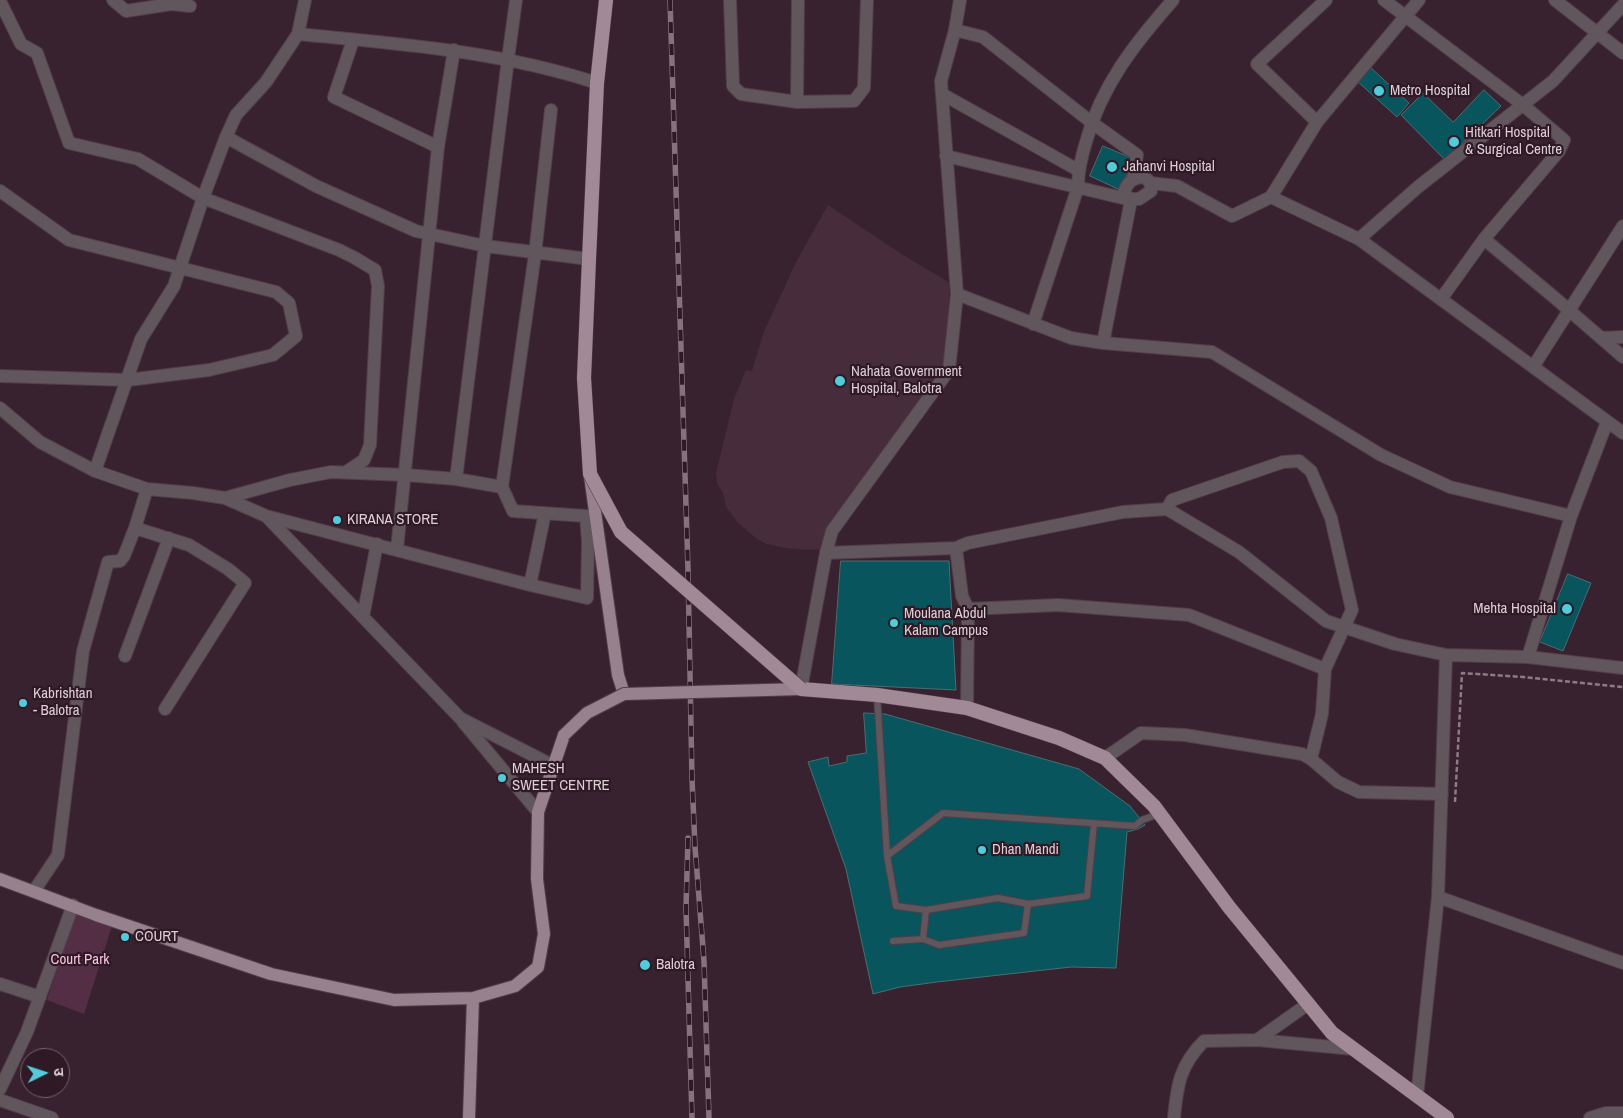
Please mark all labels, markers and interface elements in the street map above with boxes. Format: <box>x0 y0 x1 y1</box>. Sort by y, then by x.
place label: Metro Hospital <box>1390 82 1470 100</box>
marker: Metro Hospital <box>1372 84 1386 98</box>
place label: Hitkari Hospital & Surgical Centre <box>1465 124 1562 159</box>
marker: Hitkari Hospital & Surgical Centre <box>1447 135 1461 149</box>
place label: Jahanvi Hospital <box>1123 158 1215 176</box>
marker: Jahanvi Hospital <box>1105 160 1119 174</box>
place label: Nahata Government Hospital, Balotra <box>851 363 962 398</box>
marker: Nahata Government Hospital, Balotra <box>833 374 847 388</box>
place label: KIRANA STORE <box>347 511 438 529</box>
marker: KIRANA STORE <box>331 514 343 526</box>
place label: Mehta Hospital <box>1473 600 1556 618</box>
marker: Mehta Hospital <box>1560 602 1574 616</box>
place label: Moulana Abdul Kalam Campus <box>904 605 988 640</box>
marker: Moulana Abdul Kalam Campus <box>888 617 900 629</box>
place label: Kabrishtan - Balotra <box>33 685 92 720</box>
marker: Kabrishtan - Balotra <box>17 697 29 709</box>
place label: MAHESH SWEET CENTRE <box>512 760 610 795</box>
marker: MAHESH SWEET CENTRE <box>496 772 508 784</box>
place label: Dhan Mandi <box>992 841 1059 859</box>
marker: Dhan Mandi <box>976 844 988 856</box>
place label: COURT <box>135 928 179 946</box>
marker: COURT <box>119 931 131 943</box>
park label: Court Park <box>51 951 109 969</box>
place label: Balotra <box>656 956 695 974</box>
marker: Balotra <box>638 958 652 972</box>
north arrow <box>20 1048 70 1098</box>
text: उ <box>50 1067 68 1077</box>

